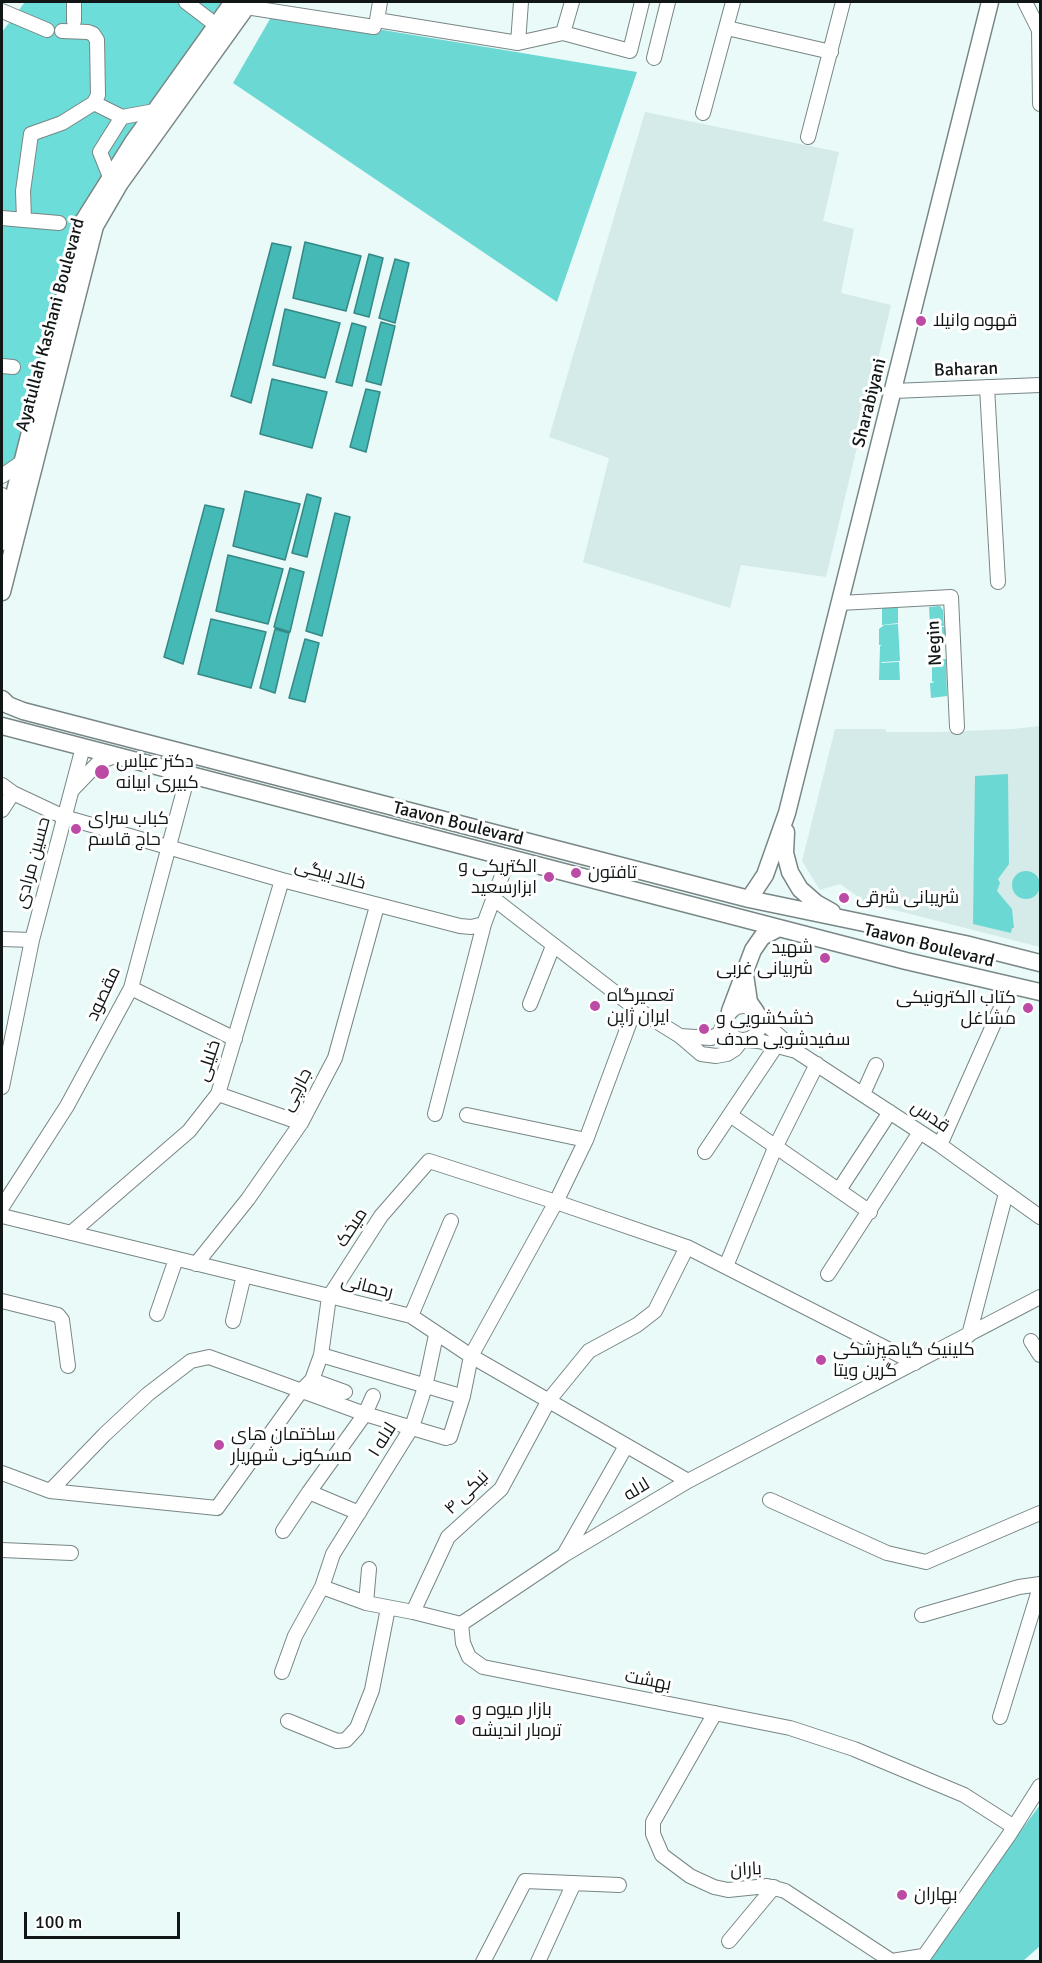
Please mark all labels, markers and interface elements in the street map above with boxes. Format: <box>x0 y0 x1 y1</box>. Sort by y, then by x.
street label: Ayatullah Kashani Boulevard <box>12 216 90 434</box>
place label: قهوه وانیلا <box>933 310 1018 332</box>
marker: قهوه وانیلا <box>914 314 928 328</box>
street label: Sharabiyani <box>849 356 891 450</box>
street label: Baharan <box>933 358 999 382</box>
street label: Negin <box>923 620 947 666</box>
place label: دکتر عباس کبیری ابیانه <box>116 751 199 794</box>
marker: دکتر عباس کبیری ابیانه <box>93 763 111 781</box>
street label: Taavon Boulevard <box>390 797 526 851</box>
place label: کباب سرای حاج قاسم <box>88 808 169 850</box>
street label: حسین مرادی <box>10 815 56 911</box>
marker: کباب سرای حاج قاسم <box>69 822 83 836</box>
street label: خالد بیگی <box>292 855 368 895</box>
place label: الکتریکی و ابزارسعید <box>458 856 537 898</box>
place label: تافتون <box>588 862 637 884</box>
marker: تافتون <box>569 866 583 880</box>
marker: الکتریکی و ابزارسعید <box>542 870 556 884</box>
place label: شریبانی شرقی <box>856 887 959 909</box>
marker: شریبانی شرقی <box>837 891 851 905</box>
street label: Taavon Boulevard <box>861 919 997 973</box>
place label: شهید شربیانی غربی <box>716 937 813 980</box>
marker: شهید شربیانی غربی <box>818 951 832 965</box>
street label: مقصود <box>82 963 126 1025</box>
place label: تعمیرگاه ایران ژاپن <box>607 985 674 1028</box>
place label: کتاب الکترونیکی مشاغل <box>896 987 1016 1030</box>
marker: تعمیرگاه ایران ژاپن <box>588 999 602 1013</box>
marker: کتاب الکترونیکی مشاغل <box>1021 1001 1035 1015</box>
place label: خشکشویی و سفیدشویی صدف <box>716 1008 850 1050</box>
marker: خشکشویی و سفیدشویی صدف <box>697 1022 711 1036</box>
street label: خلیلی <box>192 1038 226 1084</box>
street label: جارچی <box>277 1065 317 1115</box>
street label: قدس <box>906 1096 954 1138</box>
street label: میخک <box>331 1204 373 1252</box>
street label: رحمانی <box>339 1270 395 1304</box>
place label: کلینیک گیاهپزشکی گرین ویتا <box>833 1339 975 1382</box>
marker: کلینیک گیاهپزشکی گرین ویتا <box>814 1353 828 1367</box>
street label: لاله ۱ <box>364 1419 402 1461</box>
place label: ساختمان های مسکونی شهریار <box>231 1424 352 1466</box>
marker: ساختمان های مسکونی شهریار <box>212 1438 226 1452</box>
street label: نیکی ۴ <box>440 1466 494 1520</box>
street label: لاله <box>620 1474 654 1506</box>
street label: بهشت <box>623 1666 673 1696</box>
place label: بازار میوه و تره‌بار اندیشه <box>472 1699 561 1742</box>
marker: بازار میوه و تره‌بار اندیشه <box>453 1713 467 1727</box>
street label: باران <box>730 1858 762 1882</box>
place label: بهاران <box>914 1884 958 1906</box>
marker: بهاران <box>895 1888 909 1902</box>
scale bar <box>27 1900 183 1938</box>
text: 100 m <box>35 1911 82 1933</box>

